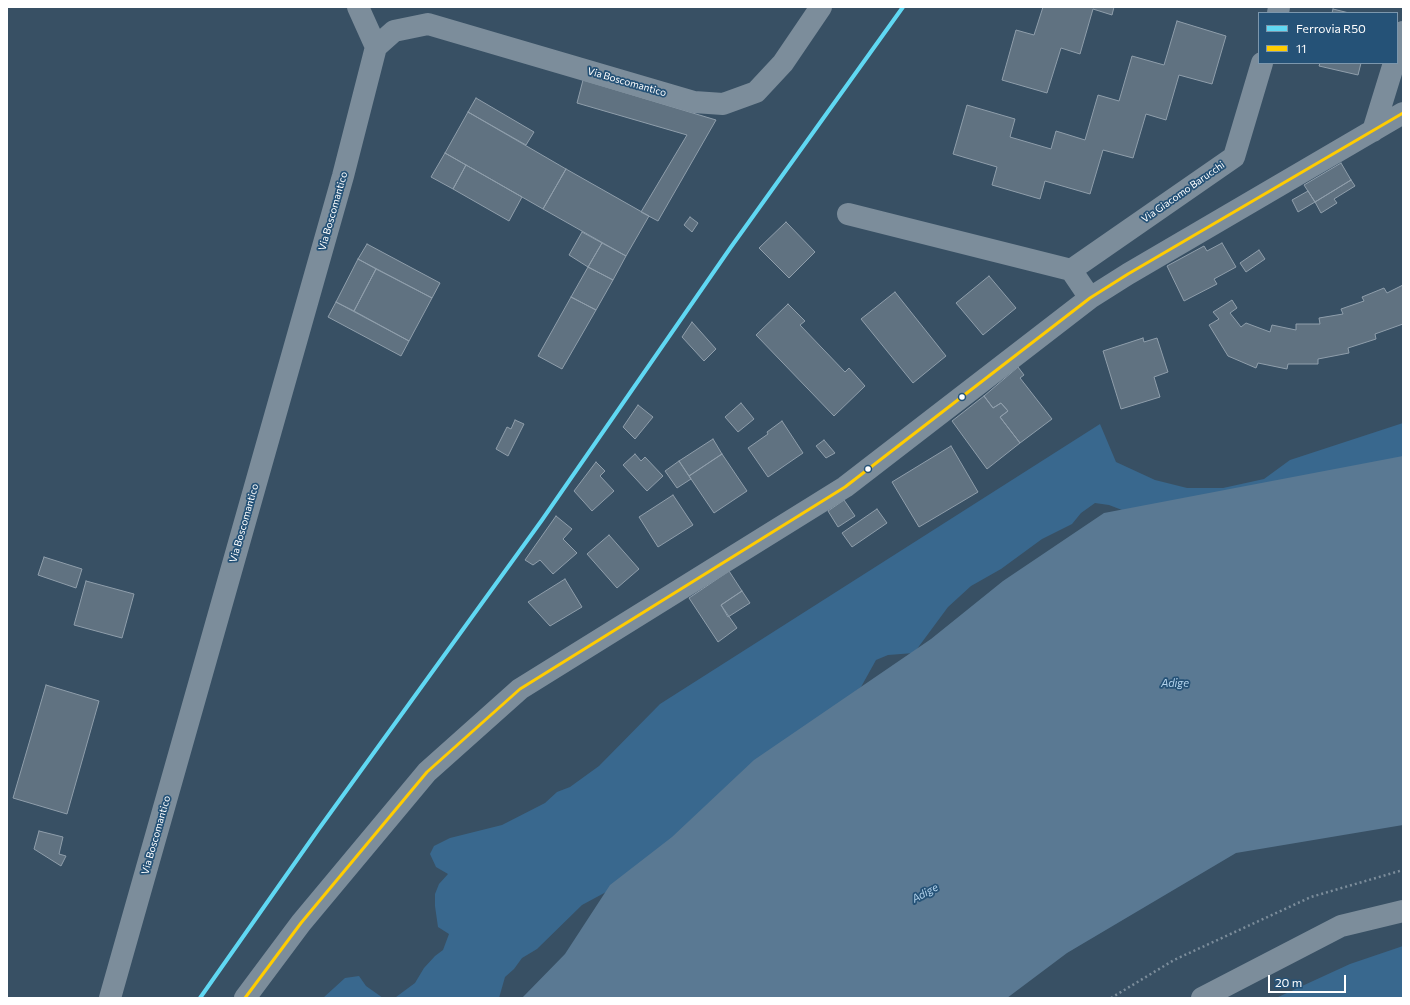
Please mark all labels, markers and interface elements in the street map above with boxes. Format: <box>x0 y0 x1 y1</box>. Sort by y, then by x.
legend <box>1258 12 1398 64</box>
text: Ferrovia R50 <box>1296 21 1366 35</box>
text: 11 <box>1296 41 1306 55</box>
street label: Via Boscomantico <box>586 65 668 99</box>
street label: Via Giacomo Barucchi <box>1139 159 1227 225</box>
street label: Via Boscomantico <box>316 170 350 252</box>
unlabelled marker <box>957 392 967 402</box>
unlabelled marker <box>863 464 873 474</box>
street label: Via Boscomantico <box>227 482 261 564</box>
water label: Adige <box>1161 676 1189 690</box>
street label: Via Boscomantico <box>139 794 173 876</box>
water label: Adige <box>910 880 940 906</box>
scale bar <box>1270 967 1348 993</box>
text: 20 m <box>1275 975 1302 989</box>

